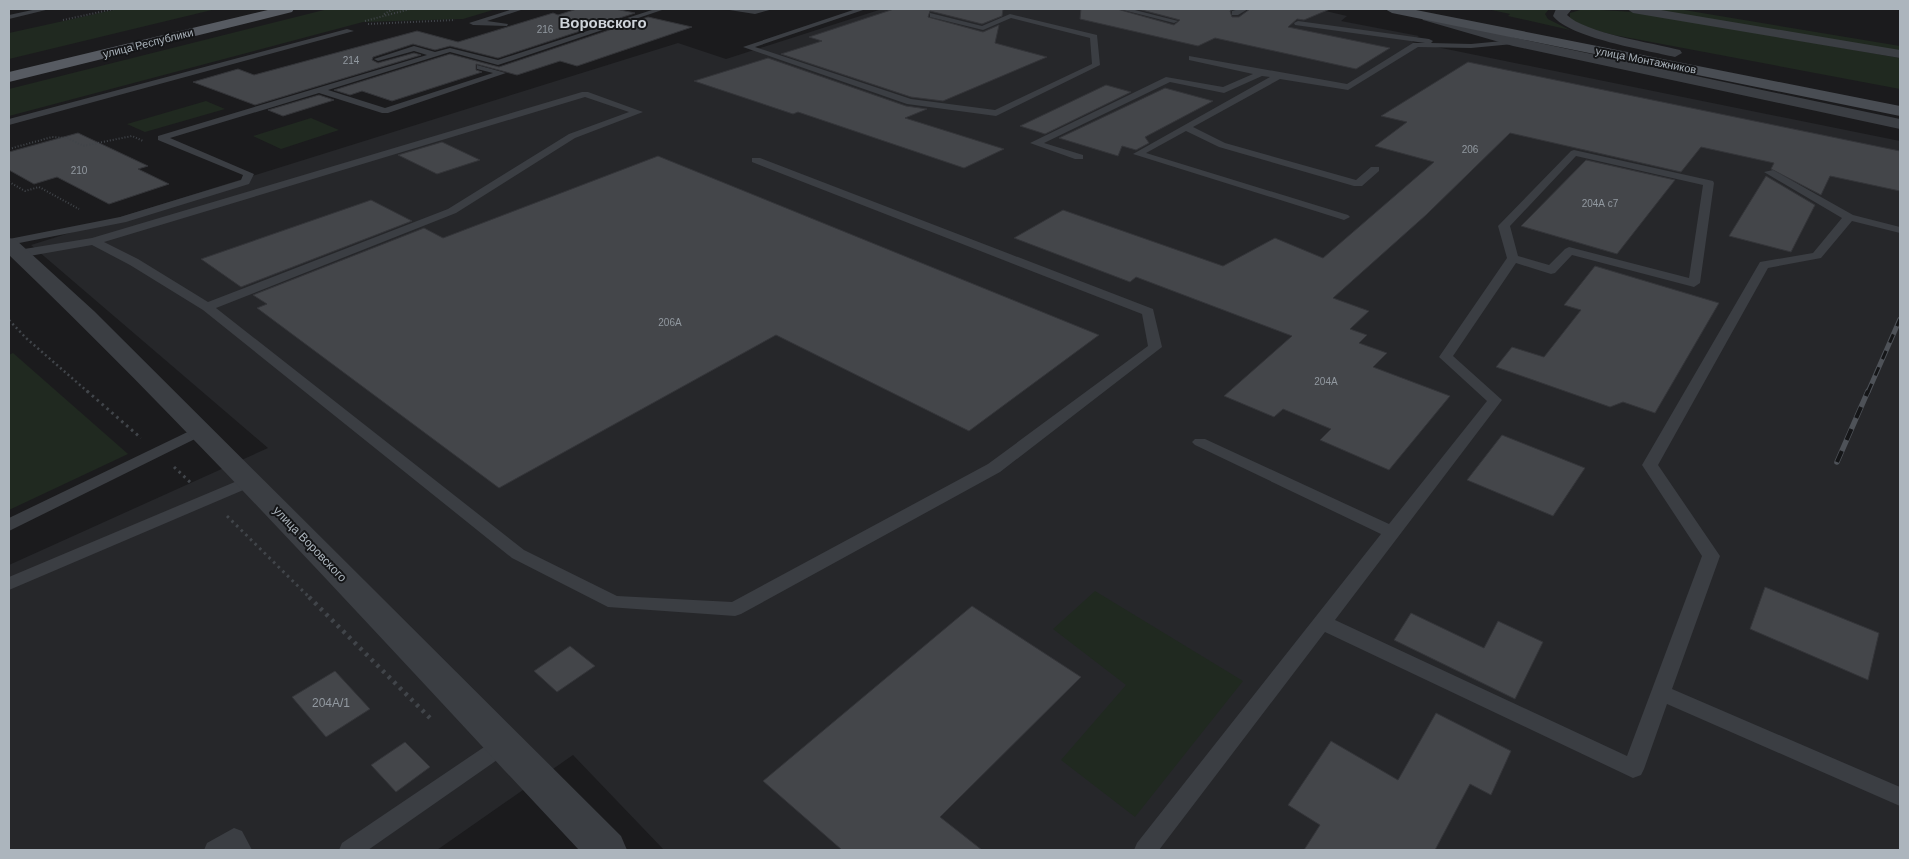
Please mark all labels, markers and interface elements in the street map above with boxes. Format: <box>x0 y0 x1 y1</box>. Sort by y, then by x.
district label: Воровского <box>559 14 647 31</box>
house number: 216 <box>537 24 554 35</box>
street label: улица Республики <box>102 26 194 60</box>
street label: улица Монтажников <box>1595 44 1697 76</box>
house number: 214 <box>343 55 360 66</box>
house number: 206 <box>1462 144 1479 155</box>
house number: 210 <box>71 165 88 176</box>
house number: 204А с7 <box>1582 198 1619 209</box>
house number: 206А <box>658 317 682 328</box>
house number: 204А <box>1314 376 1338 387</box>
street label: улица Воровского <box>270 503 350 585</box>
house number: 204А/1 <box>312 696 350 710</box>

